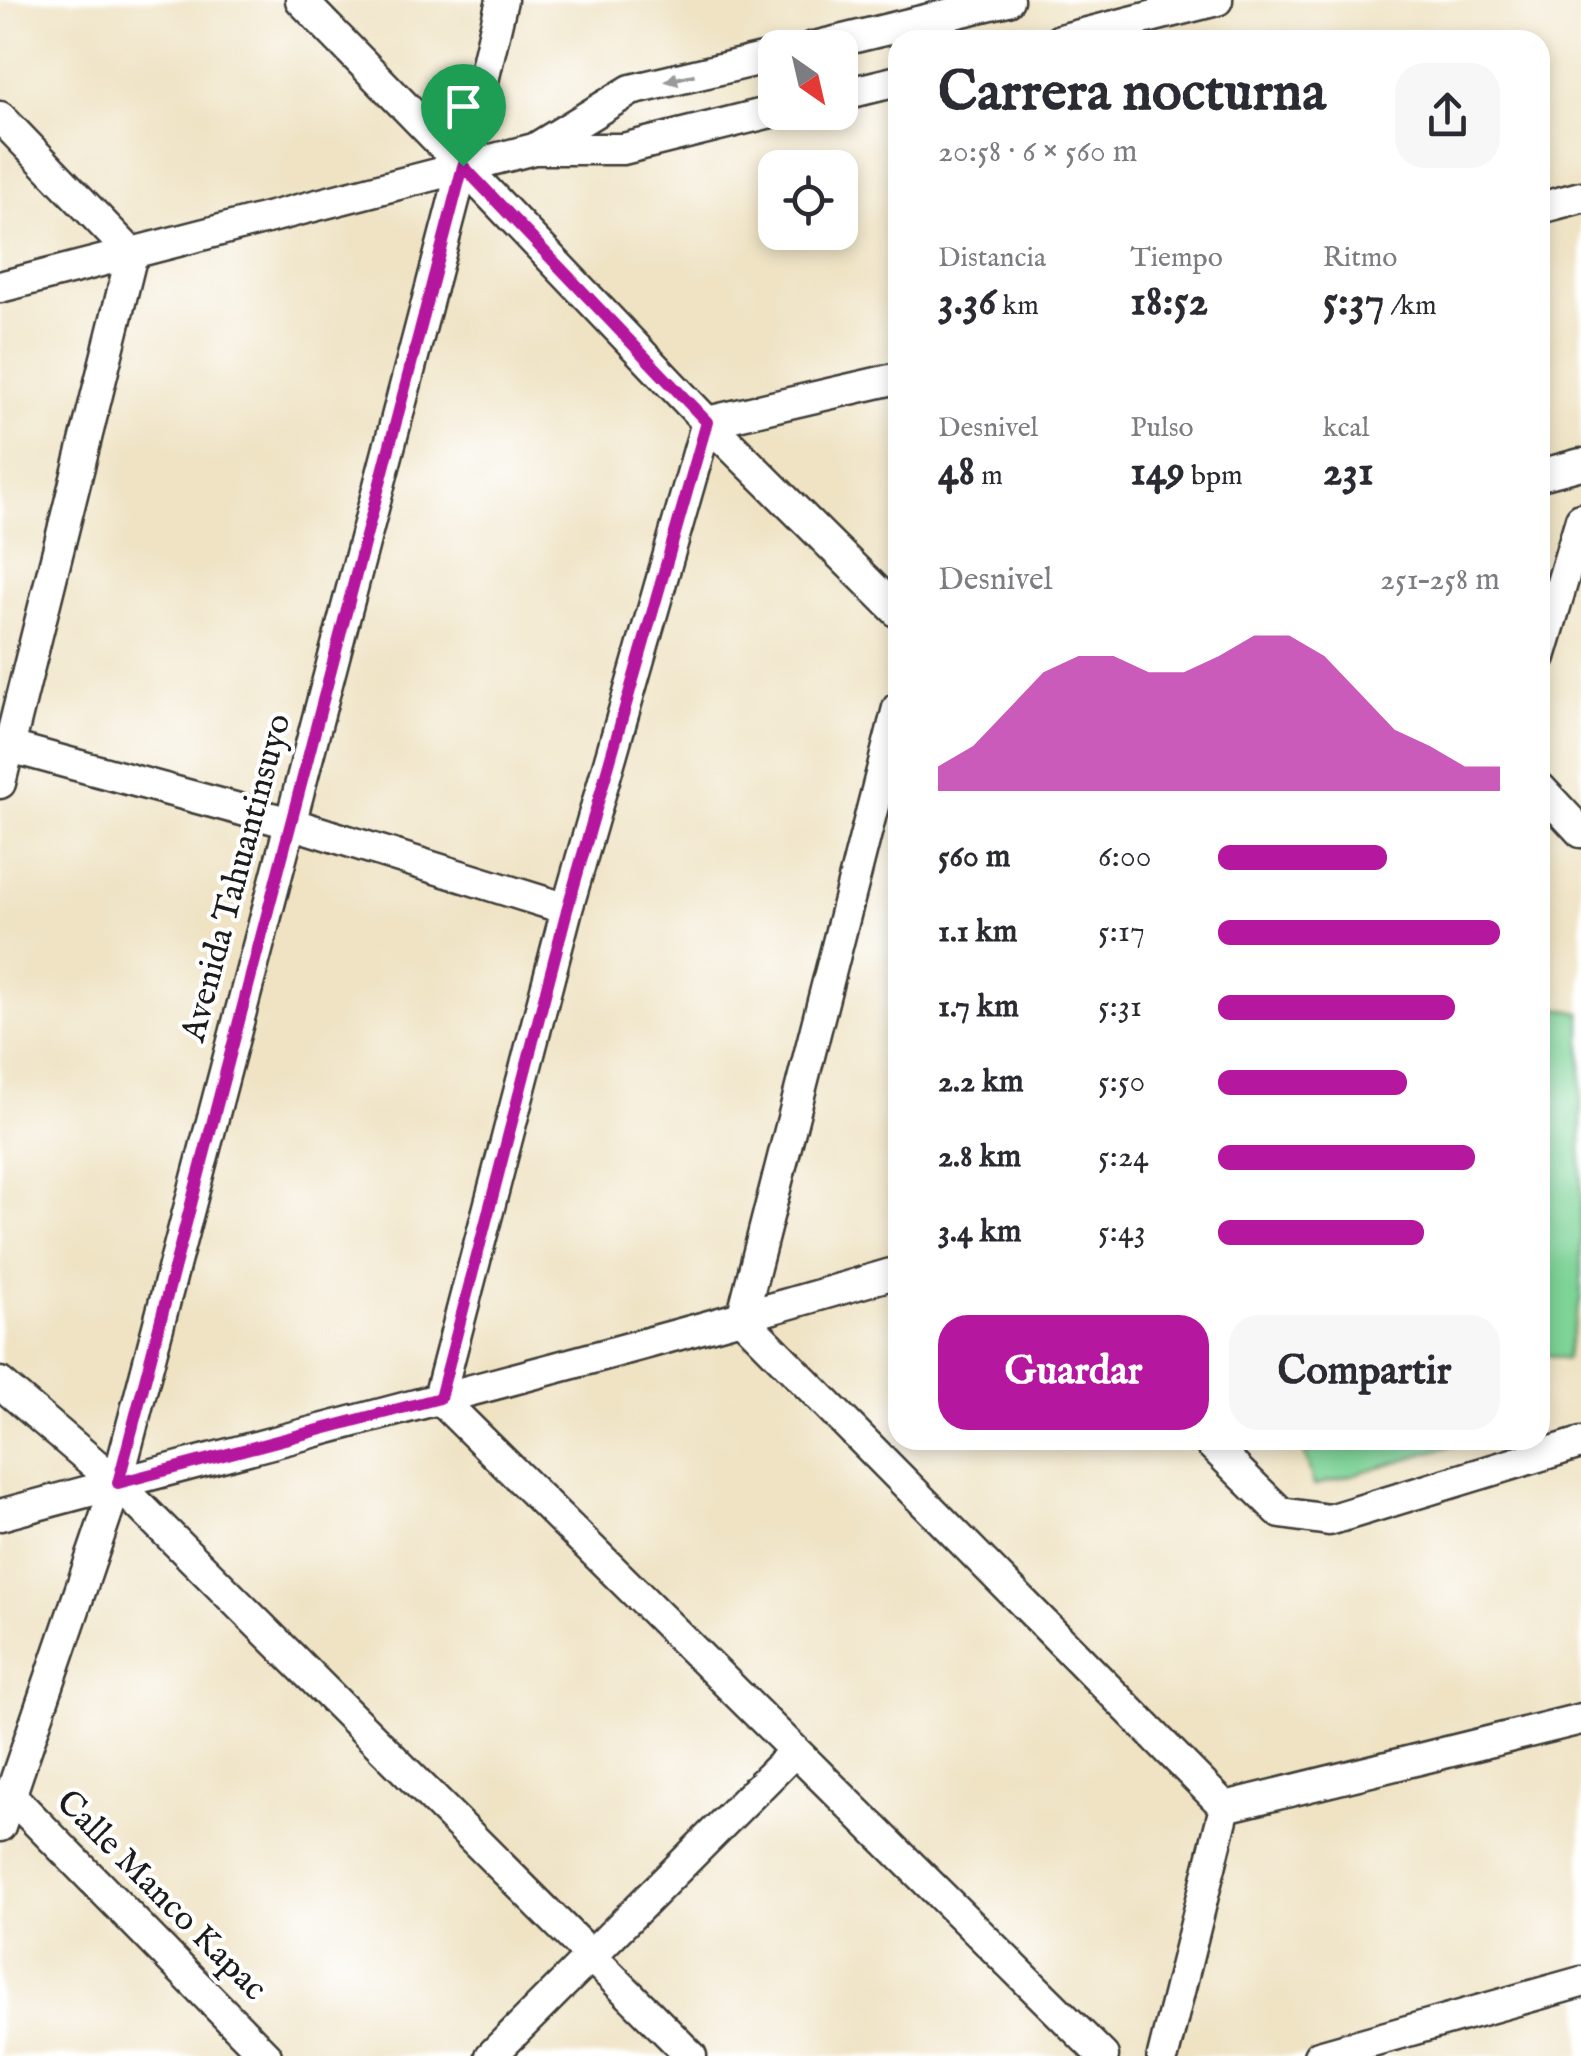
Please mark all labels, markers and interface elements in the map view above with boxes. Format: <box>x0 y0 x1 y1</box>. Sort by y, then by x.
north arrow <box>758 30 858 130</box>
map controls <box>758 30 858 250</box>
text: Carrera nocturna <box>938 59 1326 129</box>
button: share <box>1395 63 1500 168</box>
pin <box>421 64 506 167</box>
one-way arrow <box>664 71 695 87</box>
icon: arrive <box>436 79 491 134</box>
text: 20:58 · 6 × 560 m <box>938 132 1137 173</box>
button: locate <box>758 150 858 250</box>
text: Distancia <box>938 241 1046 276</box>
text: Tiempo <box>1130 241 1223 276</box>
text: Ritmo <box>1323 241 1397 276</box>
text: 3.36 <box>938 276 996 329</box>
text: 18:52 <box>1130 276 1208 329</box>
text: 5:37 <box>1323 276 1384 329</box>
text: km <box>996 289 1039 324</box>
text: /km <box>1384 289 1437 324</box>
text: Desnivel <box>938 411 1038 446</box>
text: Pulso <box>1130 411 1194 446</box>
text: kcal <box>1323 411 1369 446</box>
text: 48 <box>938 446 975 499</box>
text: 149 <box>1130 446 1185 499</box>
text: 231 <box>1323 446 1374 499</box>
text: m <box>975 459 1003 494</box>
text: bpm <box>1185 459 1243 494</box>
text: Desnivel <box>938 560 1053 601</box>
text: 251–258 m <box>1380 560 1500 601</box>
street label: Avenida Tahuantinsuyo <box>171 709 302 1048</box>
text: 560 m <box>938 837 1010 878</box>
text: 6:00 <box>1098 837 1151 878</box>
text: 1.1 km <box>938 912 1018 953</box>
text: 5:17 <box>1098 912 1145 953</box>
text: 1.7 km <box>938 987 1019 1028</box>
text: 5:31 <box>1098 987 1142 1028</box>
text: 2.2 km <box>938 1062 1024 1103</box>
text: 5:50 <box>1098 1062 1145 1103</box>
text: 2.8 km <box>938 1137 1021 1178</box>
text: 5:24 <box>1098 1137 1149 1178</box>
text: 3.4 km <box>938 1212 1022 1253</box>
text: 5:43 <box>1098 1212 1146 1253</box>
button: Guardar <box>938 1315 1209 1430</box>
button: Compartir <box>1229 1315 1500 1430</box>
street label: Calle Manco Kapac <box>46 1781 276 2011</box>

